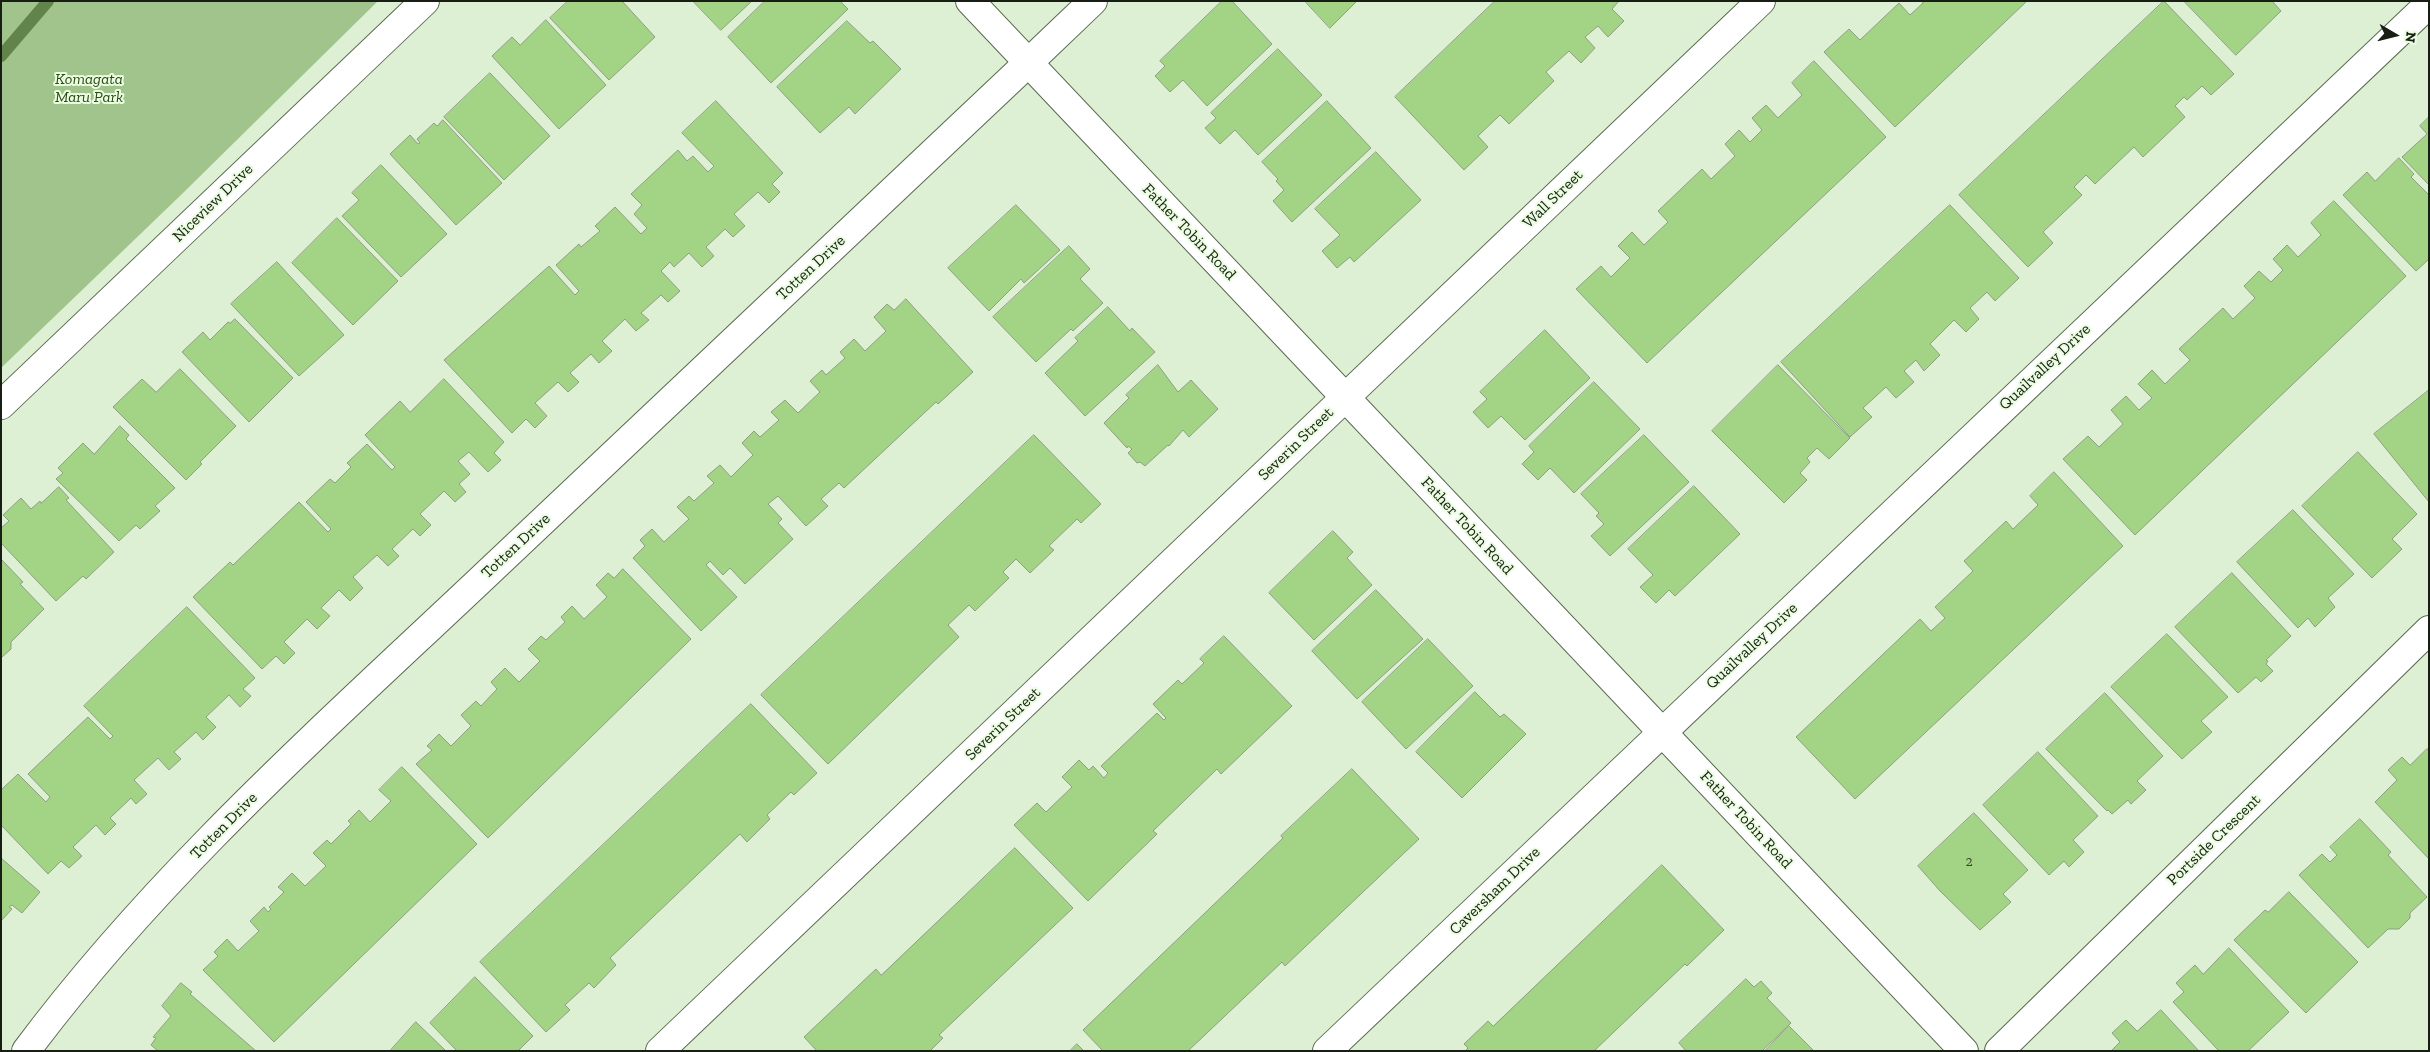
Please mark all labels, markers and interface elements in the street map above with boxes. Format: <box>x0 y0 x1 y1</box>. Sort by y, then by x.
north arrow <box>2370 10 2420 60</box>
text: N <box>2401 31 2420 44</box>
park label: Komagata Maru Park <box>55 69 123 107</box>
street label: Niceview Drive <box>169 160 257 246</box>
street label: Wall Street <box>1519 166 1587 232</box>
street label: Father Tobin Road <box>1138 180 1240 284</box>
street label: Totten Drive <box>773 231 849 305</box>
street label: Quailvalley Drive <box>1995 320 2095 414</box>
street label: Severin Street <box>1254 403 1338 485</box>
street label: Father Tobin Road <box>1417 473 1517 579</box>
street label: Totten Drive <box>478 509 554 583</box>
street label: Quailvalley Drive <box>1702 599 1802 693</box>
street label: Severin Street <box>961 683 1045 765</box>
street label: Father Tobin Road <box>1696 767 1796 873</box>
street label: Totten Drive <box>186 788 262 864</box>
street label: Portside Crescent <box>2163 790 2265 890</box>
street label: Caversham Drive <box>1446 843 1544 939</box>
house number: 2 <box>1965 854 1973 870</box>

